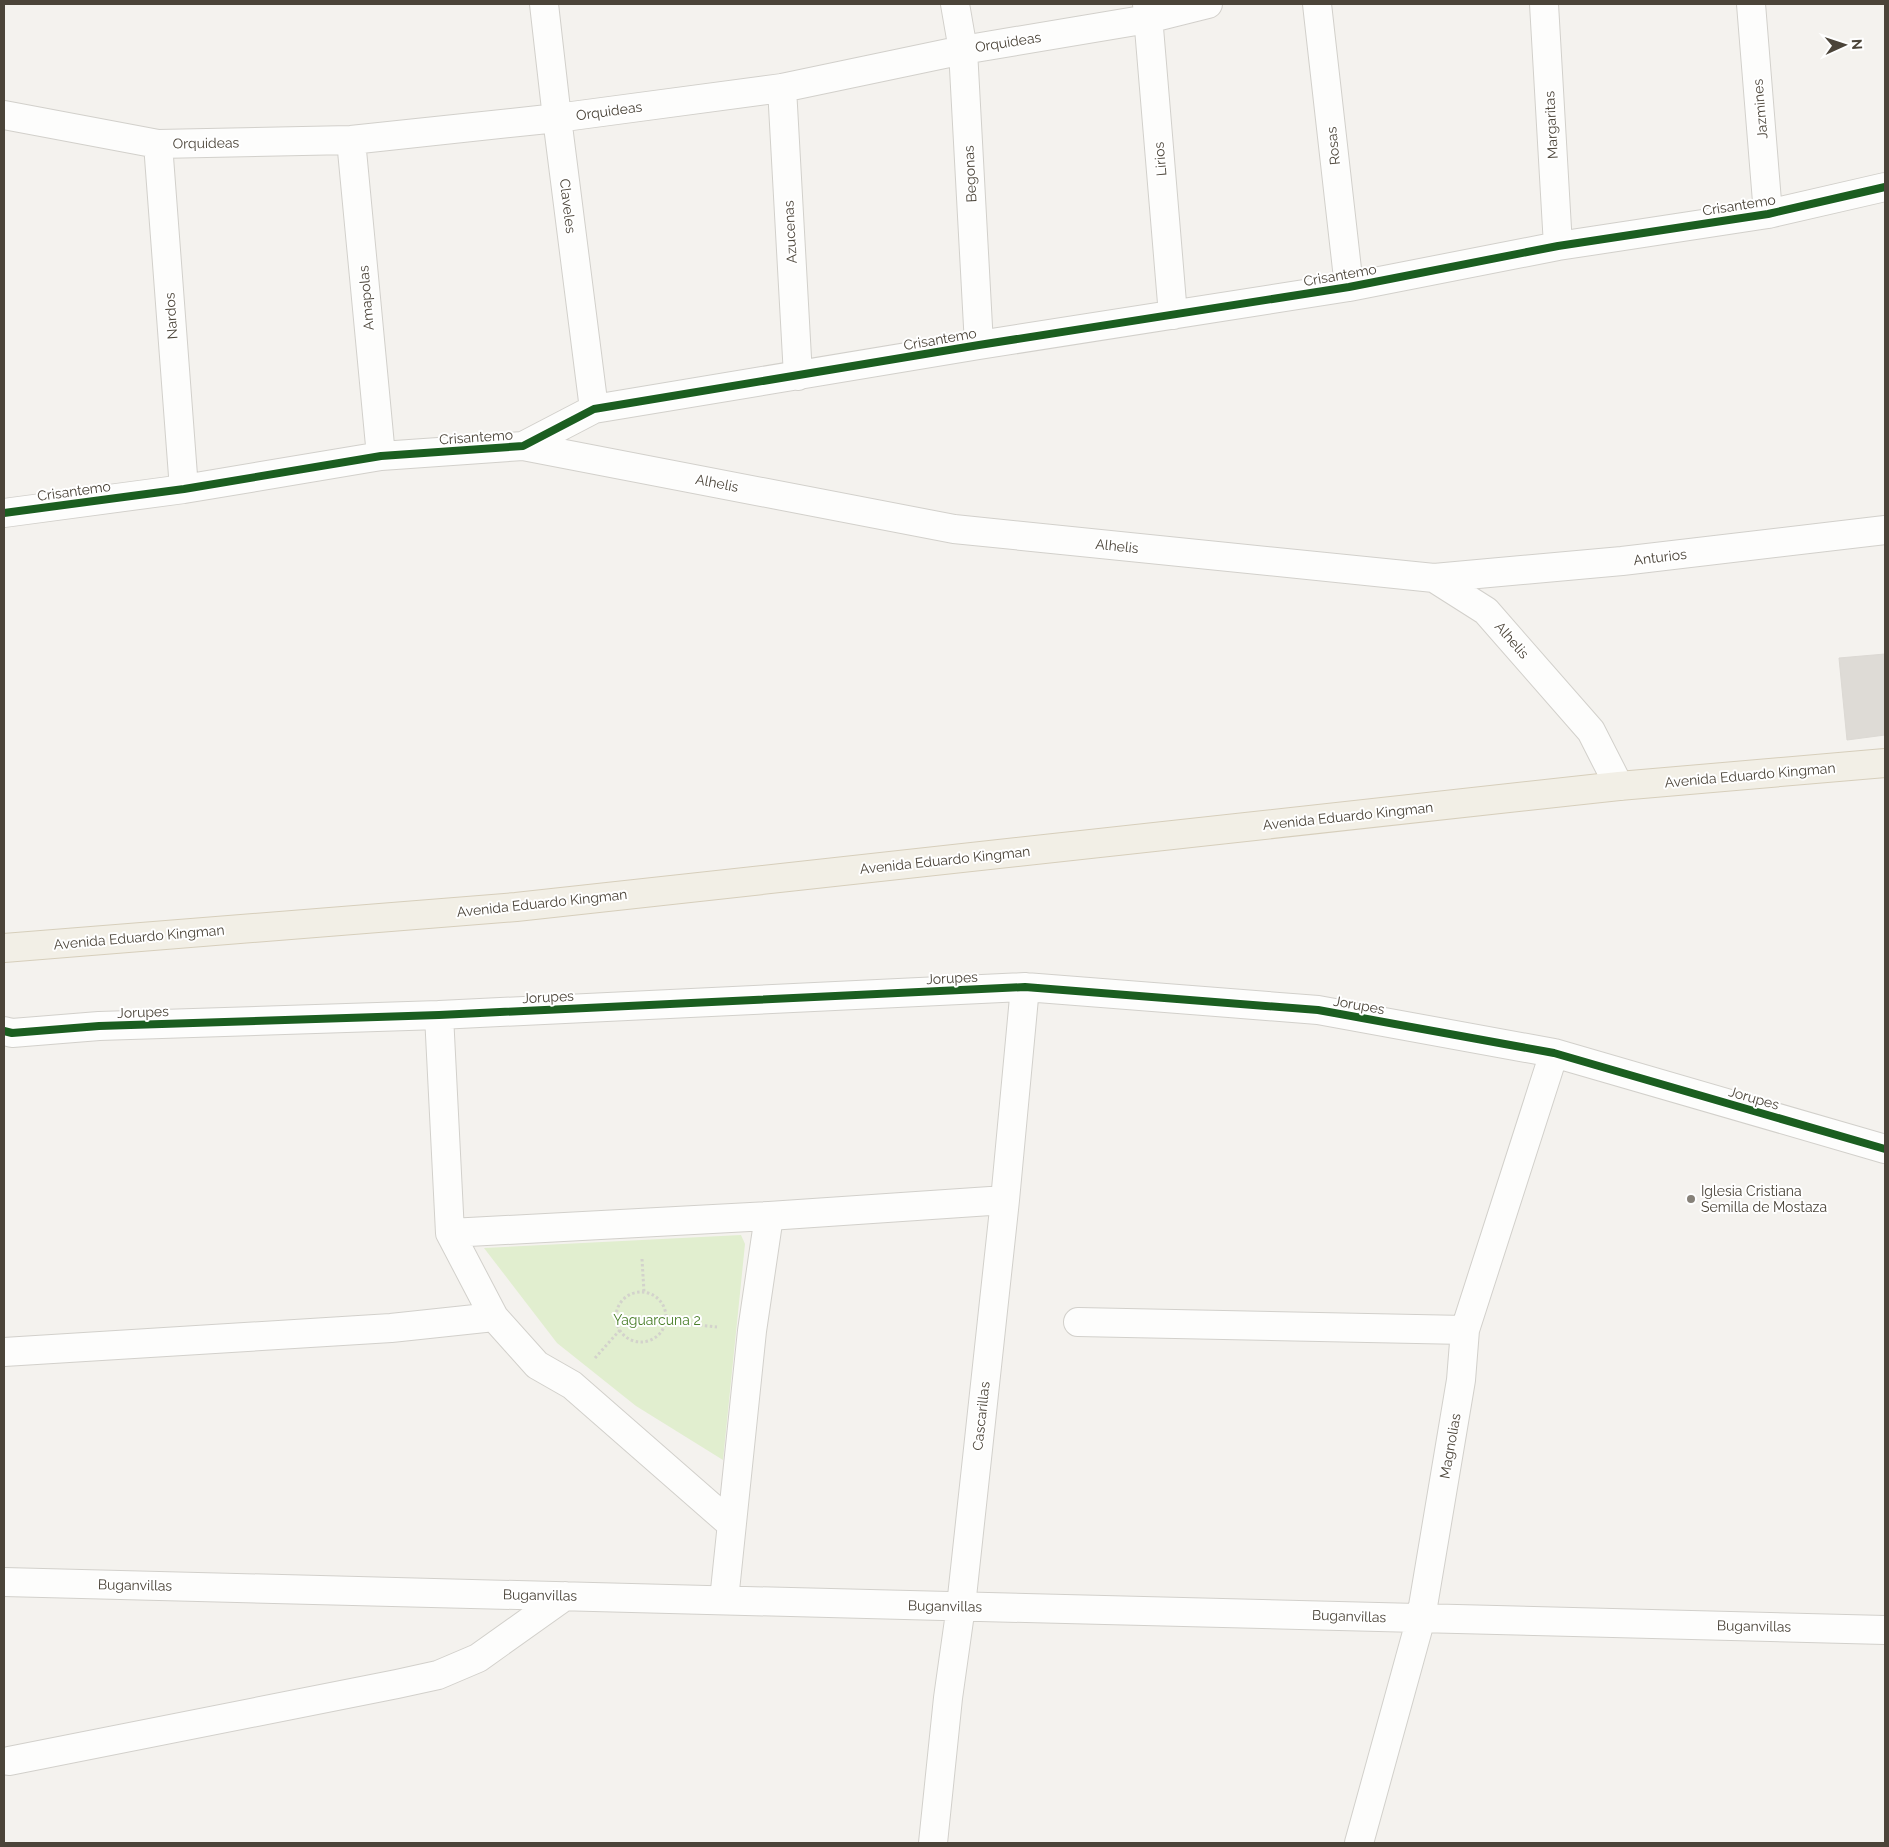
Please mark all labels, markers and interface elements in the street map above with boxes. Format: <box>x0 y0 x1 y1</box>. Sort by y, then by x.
north arrow <box>1819 20 1869 70</box>
street label: Orquideas <box>974 29 1042 55</box>
text: N <box>1849 39 1865 50</box>
street label: Jazmines <box>1749 78 1771 140</box>
street label: Margaritas <box>1541 90 1561 159</box>
street label: Orquideas <box>575 98 643 124</box>
street label: Rosas <box>1323 126 1343 166</box>
street label: Orquideas <box>173 134 240 152</box>
street label: Lirios <box>1151 141 1169 177</box>
street label: Begonas <box>961 145 979 203</box>
street label: Claveles <box>557 178 579 235</box>
street label: Crisantemo <box>1701 191 1777 219</box>
street label: Azucenas <box>780 200 800 264</box>
street label: Crisantemo <box>1302 261 1378 289</box>
street label: Amapolas <box>355 265 377 331</box>
street label: Nardos <box>161 292 181 340</box>
street label: Crisantemo <box>902 325 978 353</box>
street label: Crisantemo <box>439 426 513 448</box>
street label: Alhelis <box>694 471 740 495</box>
street label: Crisantemo <box>36 478 112 504</box>
street label: Alhelis <box>1095 536 1140 556</box>
street label: Anturios <box>1632 546 1688 568</box>
street label: Alhelis <box>1492 618 1532 662</box>
street label: Avenida Eduardo Kingman <box>1664 760 1836 790</box>
street label: Avenida Eduardo Kingman <box>1262 799 1434 833</box>
street label: Avenida Eduardo Kingman <box>859 843 1031 877</box>
street label: Avenida Eduardo Kingman <box>456 886 628 920</box>
street label: Avenida Eduardo Kingman <box>53 922 225 952</box>
street label: Jorupes <box>926 969 979 987</box>
street label: Jorupes <box>522 988 575 1006</box>
street label: Jorupes <box>1332 993 1386 1017</box>
street label: Jorupes <box>117 1003 169 1021</box>
street label: Jorupes <box>1727 1083 1781 1113</box>
place label: Iglesia Cristiana Semilla de Mostaza <box>1701 1183 1827 1215</box>
marker: Iglesia Cristiana Semilla de Mostaza <box>1685 1193 1697 1205</box>
park label: Yaguarcuna 2 <box>613 1312 701 1328</box>
street label: Cascarillas <box>969 1380 993 1451</box>
street label: Magnolias <box>1436 1412 1464 1480</box>
street label: Buganvillas <box>98 1576 173 1594</box>
street label: Buganvillas <box>503 1586 578 1604</box>
street label: Buganvillas <box>908 1597 983 1615</box>
street label: Buganvillas <box>1312 1607 1387 1625</box>
street label: Buganvillas <box>1717 1617 1792 1635</box>

